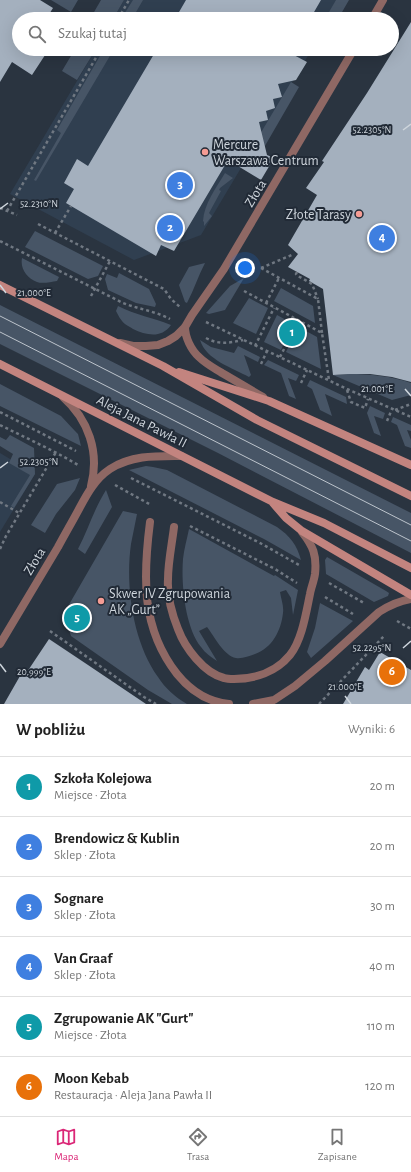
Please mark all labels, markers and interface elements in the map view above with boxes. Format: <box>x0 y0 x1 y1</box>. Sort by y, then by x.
search box <box>12 12 399 56</box>
icon: search <box>26 23 48 45</box>
text: Szukaj tutaj <box>58 26 127 41</box>
text: 52.2305°N <box>353 125 391 135</box>
place label: Mercure Warszawa Centrum <box>213 138 319 168</box>
marker: Mercure Warszawa Centrum <box>200 147 210 157</box>
pin: 3 <box>167 170 193 200</box>
street label: Złota <box>242 177 270 209</box>
text: 52.2310°N <box>20 199 58 209</box>
place label: Złote Tarasy <box>286 208 351 222</box>
marker: Złote Tarasy <box>354 209 364 219</box>
pin: 2 <box>157 213 183 243</box>
pin: 4 <box>369 223 395 253</box>
your location <box>235 258 255 278</box>
text: 21.000°E <box>17 288 51 298</box>
pin: 1 <box>279 318 305 348</box>
text: 21.001°E <box>361 384 393 394</box>
street label: Aleja Jana Pawła II <box>94 393 189 451</box>
text: 52.2305°N <box>20 457 58 467</box>
street label: Złota <box>21 545 49 577</box>
place label: Skwer IV Zgrupowania AK „Gurt” <box>109 587 231 617</box>
marker: Skwer IV Zgrupowania AK „Gurt” <box>96 596 106 606</box>
pin: 5 <box>64 603 90 633</box>
text: 52.2295°N <box>353 643 391 653</box>
pin: 6 <box>379 657 405 687</box>
text: 20.999°E <box>17 667 51 677</box>
text: 21.000°E <box>328 682 362 692</box>
text: W pobliżu <box>16 721 85 738</box>
text: Wyniki: 6 <box>348 723 395 736</box>
text: Szkoła Kolejowa <box>54 771 152 786</box>
text: 1 <box>27 780 31 793</box>
text: 20 m <box>370 780 395 793</box>
text: Miejsce · Złota <box>54 789 127 802</box>
text: Brendowicz & Kublin <box>54 831 180 846</box>
text: 2 <box>26 840 32 853</box>
text: 20 m <box>370 840 395 853</box>
text: Sklep · Złota <box>54 849 116 862</box>
text: Sognare <box>54 891 104 906</box>
text: 3 <box>26 900 32 913</box>
text: 30 m <box>370 900 395 913</box>
text: Sklep · Złota <box>54 909 116 922</box>
text: Van Graaf <box>54 951 112 966</box>
text: 4 <box>26 960 32 973</box>
text: 40 m <box>369 960 395 973</box>
text: Sklep · Złota <box>54 969 116 982</box>
text: Zgrupowanie AK "Gurt" <box>54 1011 194 1026</box>
text: 5 <box>26 1020 32 1033</box>
text: 110 m <box>367 1020 395 1033</box>
text: Miejsce · Złota <box>54 1029 127 1042</box>
text: Moon Kebab <box>54 1071 129 1086</box>
text: 6 <box>26 1080 32 1093</box>
text: 120 m <box>365 1080 395 1093</box>
text: Restauracja · Aleja Jana Pawła II <box>54 1089 212 1102</box>
tab: Mapa <box>54 1126 79 1163</box>
tab: Trasa <box>187 1126 209 1163</box>
tab: Zapisane <box>318 1126 357 1163</box>

